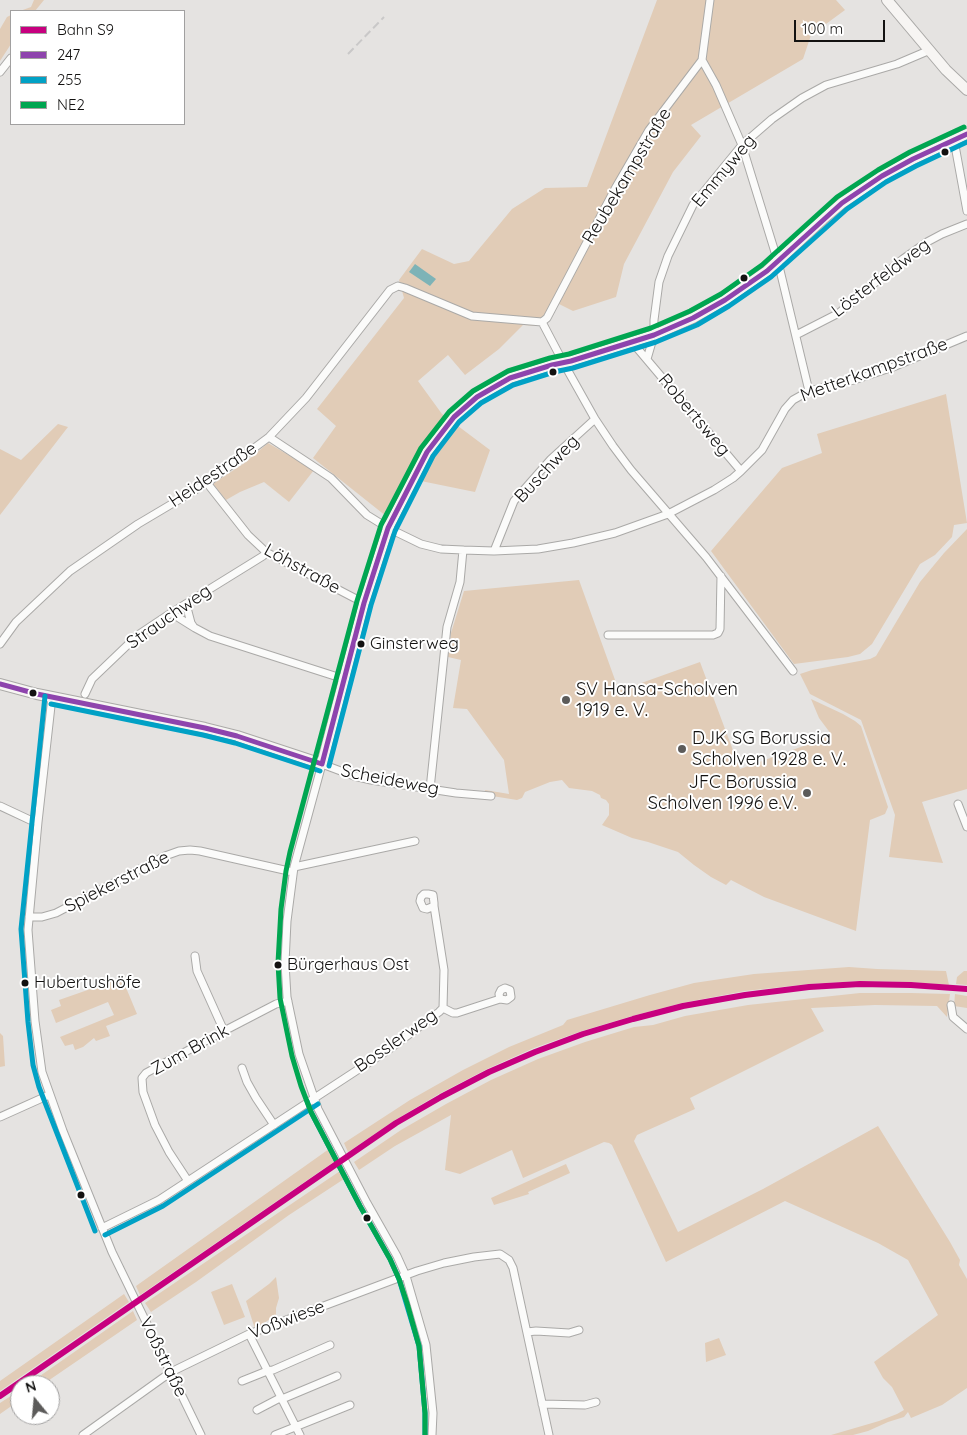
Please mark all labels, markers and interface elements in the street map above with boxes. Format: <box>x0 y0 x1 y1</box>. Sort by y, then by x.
legend <box>10 10 185 125</box>
scale bar <box>797 10 888 42</box>
text: 100 m <box>802 19 843 38</box>
text: Bahn S9 <box>57 20 114 39</box>
text: 247 <box>57 45 80 64</box>
text: 255 <box>57 70 82 89</box>
text: NE2 <box>57 95 85 114</box>
street label: Reubekampstraße <box>578 104 676 248</box>
street label: Emmyweg <box>687 130 761 212</box>
unlabelled marker <box>940 147 950 157</box>
street label: Lösterfeldweg <box>828 234 934 322</box>
unlabelled marker <box>739 273 749 283</box>
street label: Metterkampstraße <box>797 333 951 407</box>
unlabelled marker <box>548 367 558 377</box>
street label: Robertsweg <box>653 370 735 460</box>
street label: Buschweg <box>510 431 584 507</box>
street label: Heidestraße <box>165 438 261 512</box>
street label: Löhstraße <box>260 539 344 599</box>
street label: Strauchweg <box>123 580 215 654</box>
place label: Ginsterweg <box>370 634 459 654</box>
marker: Ginsterweg <box>356 639 366 649</box>
place label: SV Hansa-Scholven 1919 e. V. <box>576 679 738 722</box>
unlabelled marker <box>28 688 38 698</box>
marker: SV Hansa-Scholven 1919 e. V. <box>560 694 572 706</box>
place label: DJK SG Borussia Scholven 1928 e. V. <box>692 728 846 771</box>
marker: DJK SG Borussia Scholven 1928 e. V. <box>676 743 688 755</box>
street label: Scheideweg <box>339 760 441 800</box>
place label: JFC Borussia Scholven 1996 e.V. <box>648 772 797 814</box>
marker: JFC Borussia Scholven 1996 e.V. <box>801 787 813 799</box>
street label: Spiekerstraße <box>61 846 173 918</box>
place label: Bürgerhaus Ost <box>287 955 409 975</box>
marker: Bürgerhaus Ost <box>273 960 283 970</box>
place label: Hubertushöfe <box>34 973 141 993</box>
marker: Hubertushöfe <box>20 978 30 988</box>
street label: Bosslerweg <box>350 1005 442 1077</box>
street label: Zum Brink <box>147 1020 233 1080</box>
unlabelled marker <box>76 1190 86 1200</box>
unlabelled marker <box>362 1213 372 1223</box>
street label: Voßwiese <box>246 1296 328 1344</box>
street label: Voßstraße <box>134 1313 192 1401</box>
north arrow <box>10 1375 60 1425</box>
text: N <box>23 1377 38 1397</box>

